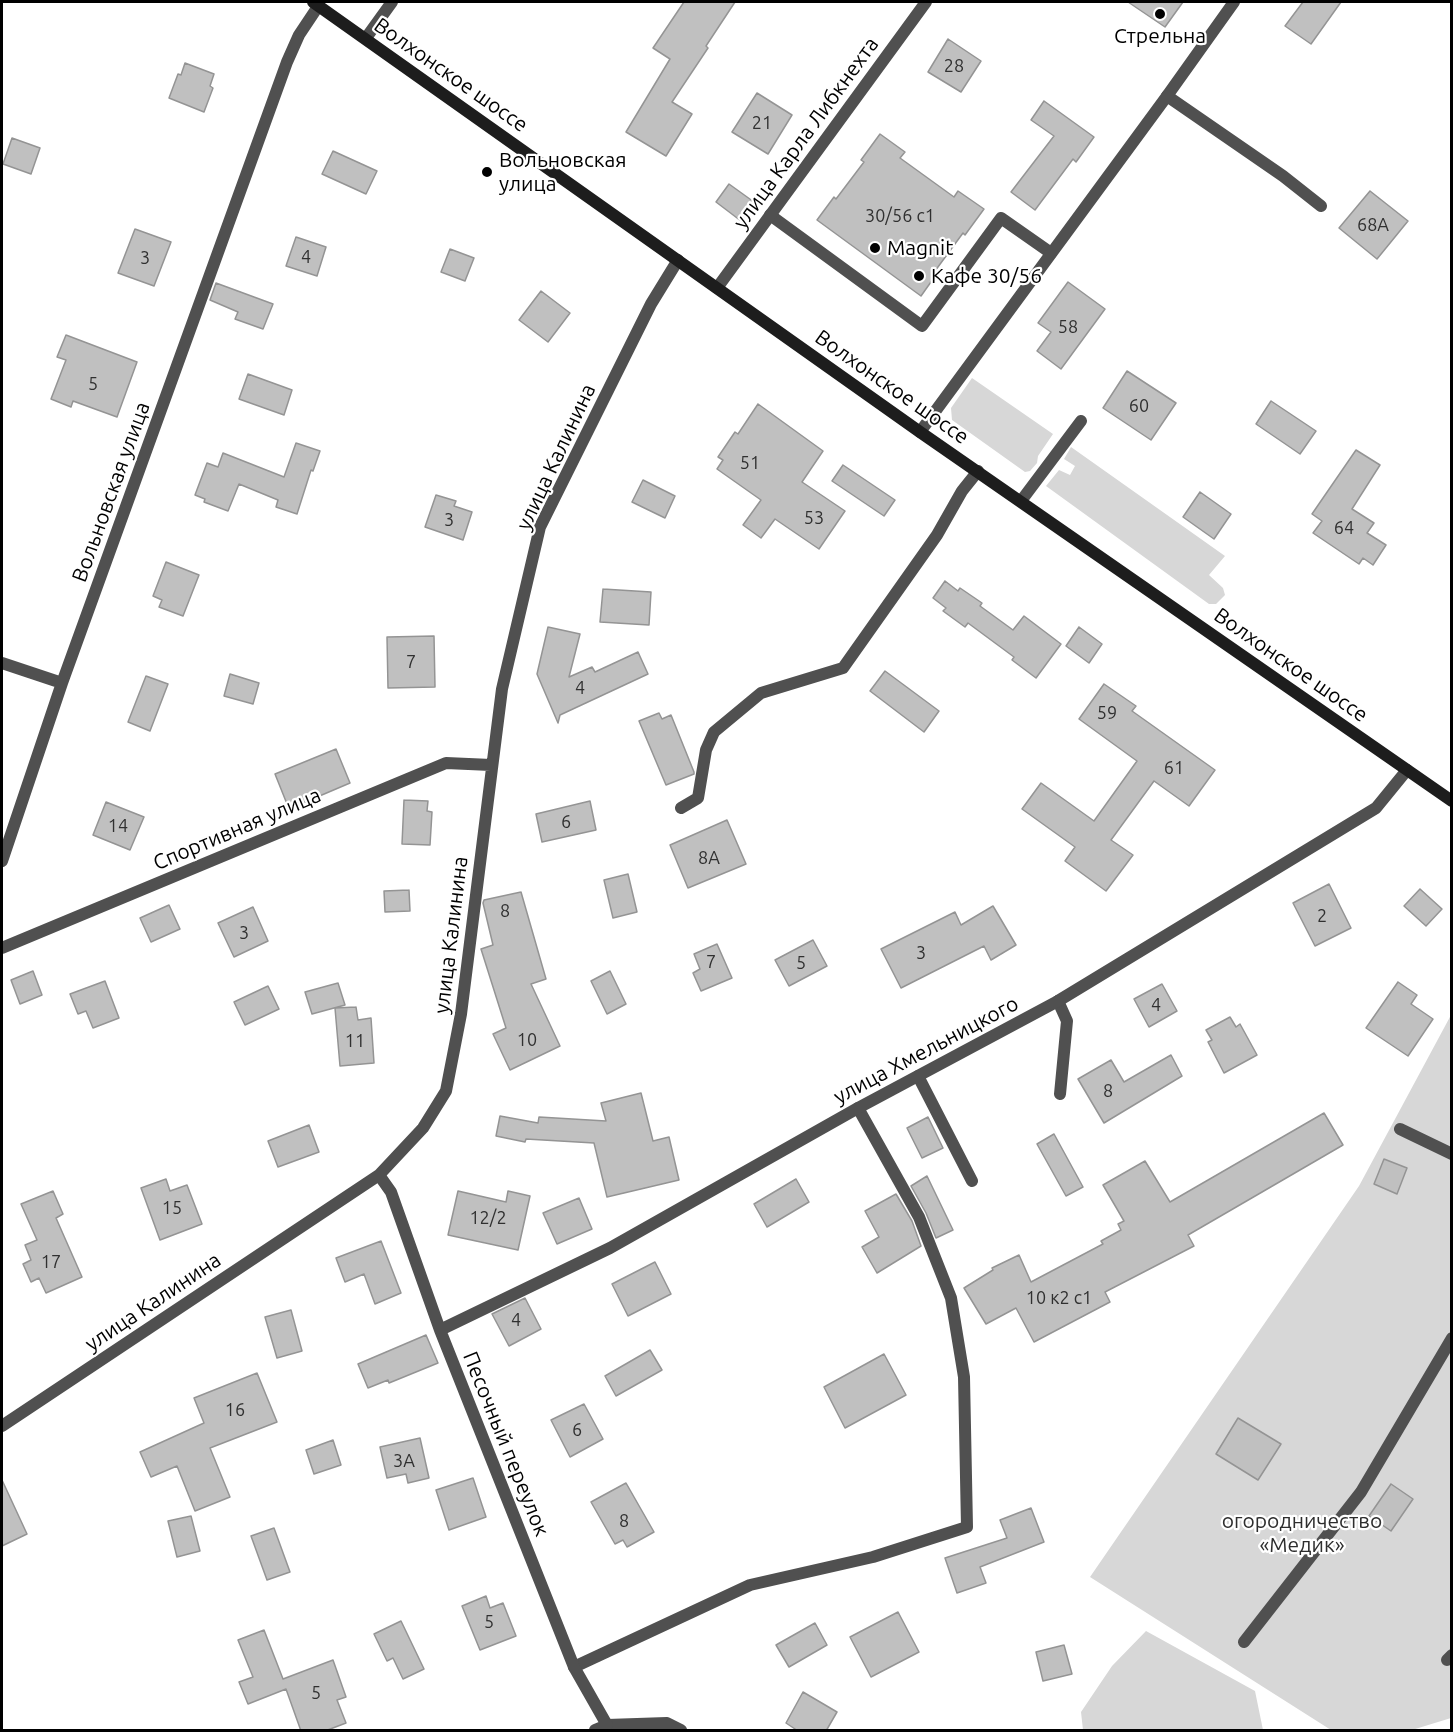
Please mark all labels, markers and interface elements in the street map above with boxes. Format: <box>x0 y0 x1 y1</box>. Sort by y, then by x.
marker: Стрельна <box>1153 7 1167 21</box>
street label: Волхонское шоссе <box>369 12 533 138</box>
place label: Стрельна <box>1114 23 1206 49</box>
street label: улица Карла Либкнехта <box>728 32 884 234</box>
house number: 28 <box>944 55 964 77</box>
house number: 21 <box>752 112 772 134</box>
place label: Вольновская улица <box>499 147 627 197</box>
marker: Вольновская улица <box>480 165 494 179</box>
house number: 30/56 с1 <box>865 205 935 227</box>
house number: 68А <box>1357 214 1389 236</box>
place label: Magnit <box>887 235 953 261</box>
marker: Magnit <box>868 241 882 255</box>
house number: 4 <box>301 246 311 268</box>
house number: 3 <box>140 247 150 269</box>
place label: Кафе 30/56 <box>931 263 1042 289</box>
marker: Кафе 30/56 <box>912 269 926 283</box>
house number: 58 <box>1058 316 1078 338</box>
street label: Волхонское шоссе <box>810 324 974 450</box>
house number: 5 <box>88 373 98 395</box>
street label: улица Калинина <box>511 380 601 534</box>
house number: 60 <box>1129 395 1149 417</box>
street label: Вольновская улица <box>67 398 155 586</box>
house number: 51 <box>740 452 760 474</box>
house number: 53 <box>804 507 824 529</box>
house number: 3 <box>444 509 454 531</box>
house number: 64 <box>1334 517 1354 539</box>
street label: Волхонское шоссе <box>1209 602 1373 728</box>
house number: 7 <box>406 651 416 673</box>
house number: 4 <box>575 677 585 699</box>
house number: 59 <box>1097 702 1117 724</box>
house number: 61 <box>1164 757 1184 779</box>
street label: Спортивная улица <box>149 782 325 876</box>
house number: 6 <box>561 811 571 833</box>
house number: 14 <box>108 815 128 837</box>
house number: 8А <box>698 847 720 869</box>
street label: улица Калинина <box>429 855 473 1015</box>
house number: 8 <box>500 900 510 922</box>
house number: 2 <box>1317 905 1327 927</box>
house number: 3 <box>239 922 249 944</box>
house number: 3 <box>916 942 926 964</box>
house number: 7 <box>706 951 716 973</box>
house number: 5 <box>796 952 806 974</box>
street label: улица Хмельницкого <box>829 991 1023 1109</box>
house number: 4 <box>1151 994 1161 1016</box>
house number: 10 <box>517 1029 537 1051</box>
house number: 11 <box>345 1030 365 1052</box>
house number: 8 <box>1103 1080 1113 1102</box>
house number: 15 <box>162 1197 182 1219</box>
house number: 12/2 <box>469 1207 507 1229</box>
street label: улица Калинина <box>80 1247 226 1357</box>
house number: 17 <box>41 1251 61 1273</box>
house number: 10 к2 с1 <box>1026 1287 1092 1309</box>
house number: 4 <box>511 1309 521 1331</box>
street label: Песочный переулок <box>457 1348 555 1540</box>
house number: 16 <box>225 1399 245 1421</box>
house number: 6 <box>572 1419 582 1441</box>
house number: 3А <box>393 1450 415 1472</box>
park label: огородничество «Медик» <box>1222 1508 1382 1558</box>
house number: 8 <box>619 1510 629 1532</box>
house number: 5 <box>484 1611 494 1633</box>
house number: 5 <box>311 1682 321 1704</box>

